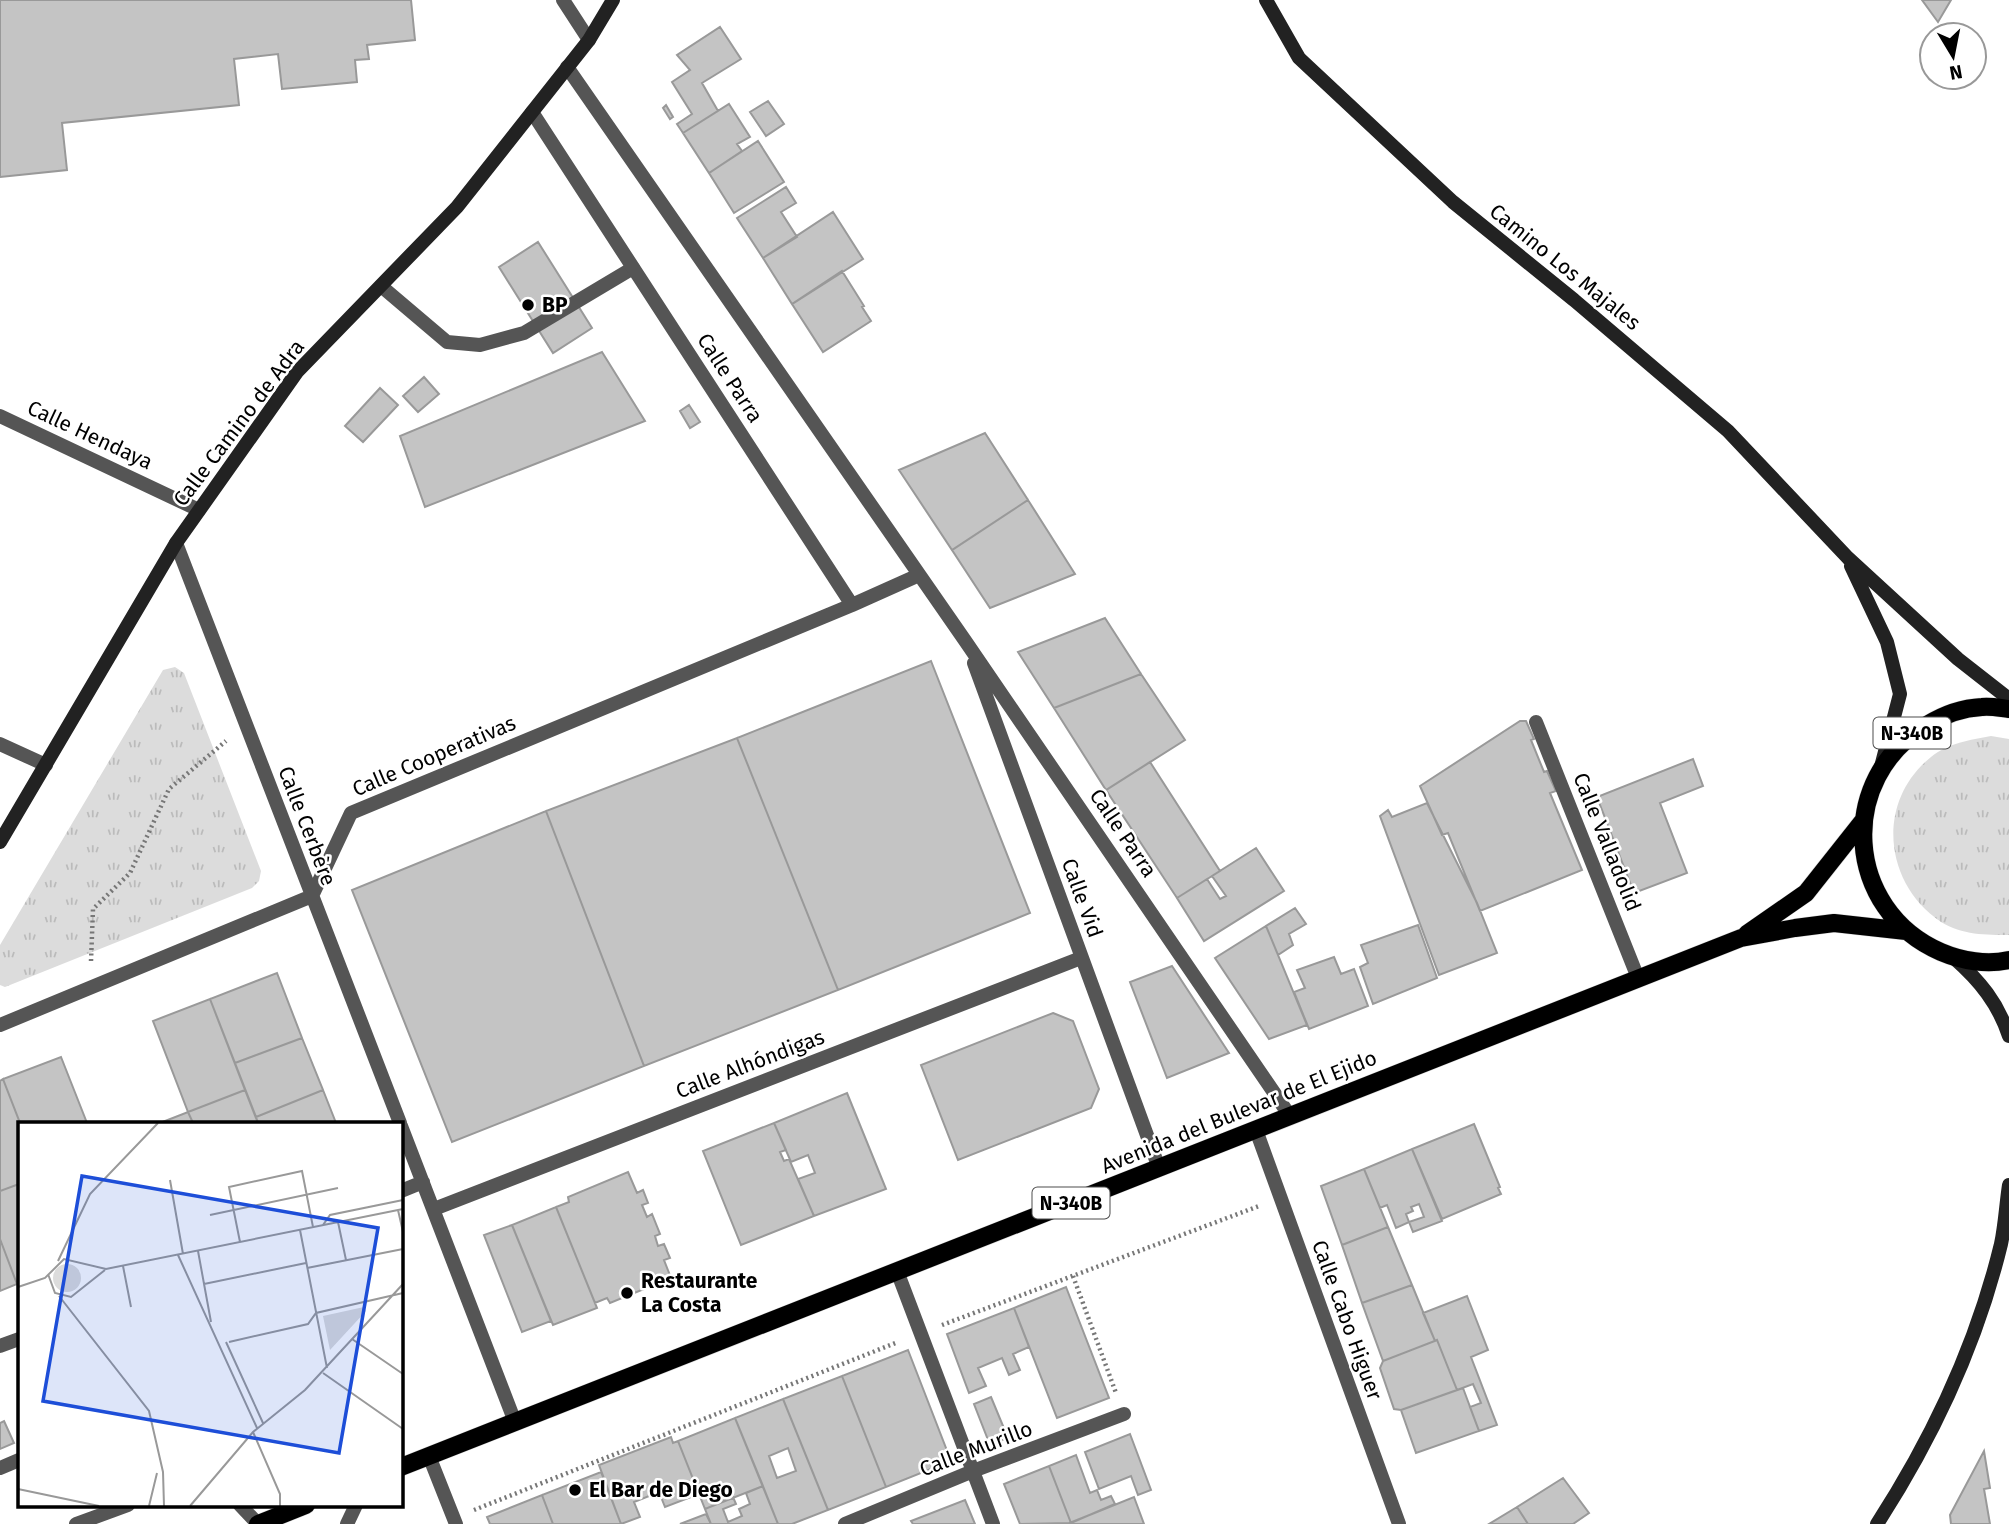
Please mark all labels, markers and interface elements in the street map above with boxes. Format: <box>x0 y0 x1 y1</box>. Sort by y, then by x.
north arrow <box>1918 21 1988 91</box>
text: N <box>1948 60 1964 85</box>
street label: Camino Los Majales <box>1484 198 1646 336</box>
place label: BP <box>542 292 568 318</box>
marker: BP <box>520 297 536 313</box>
street label: Calle Parra <box>691 328 769 428</box>
street label: Calle Camino de Adra <box>168 335 310 511</box>
street label: Calle Hendaya <box>23 395 157 475</box>
street label: Calle Cooperativas <box>348 710 520 802</box>
road number: N-340B <box>1874 718 1951 748</box>
street label: Calle Cerbère <box>272 763 342 889</box>
street label: Calle Valladolid <box>1567 769 1647 915</box>
street label: Calle Parra <box>1084 784 1162 882</box>
street label: Calle Vid <box>1056 855 1108 941</box>
street label: Calle Alhóndigas <box>672 1024 828 1104</box>
street label: Avenida del Bulevar de El Ejido <box>1097 1045 1381 1179</box>
inset map <box>18 1122 402 1506</box>
road number: N-340B <box>1032 1188 1110 1218</box>
street label: Calle Cabo Higuer <box>1306 1237 1388 1403</box>
place label: Restaurante La Costa <box>641 1268 758 1318</box>
marker: Restaurante La Costa <box>619 1285 635 1301</box>
street label: Calle Murillo <box>916 1416 1036 1482</box>
place label: El Bar de Diego <box>589 1477 733 1503</box>
marker: El Bar de Diego <box>567 1482 583 1498</box>

